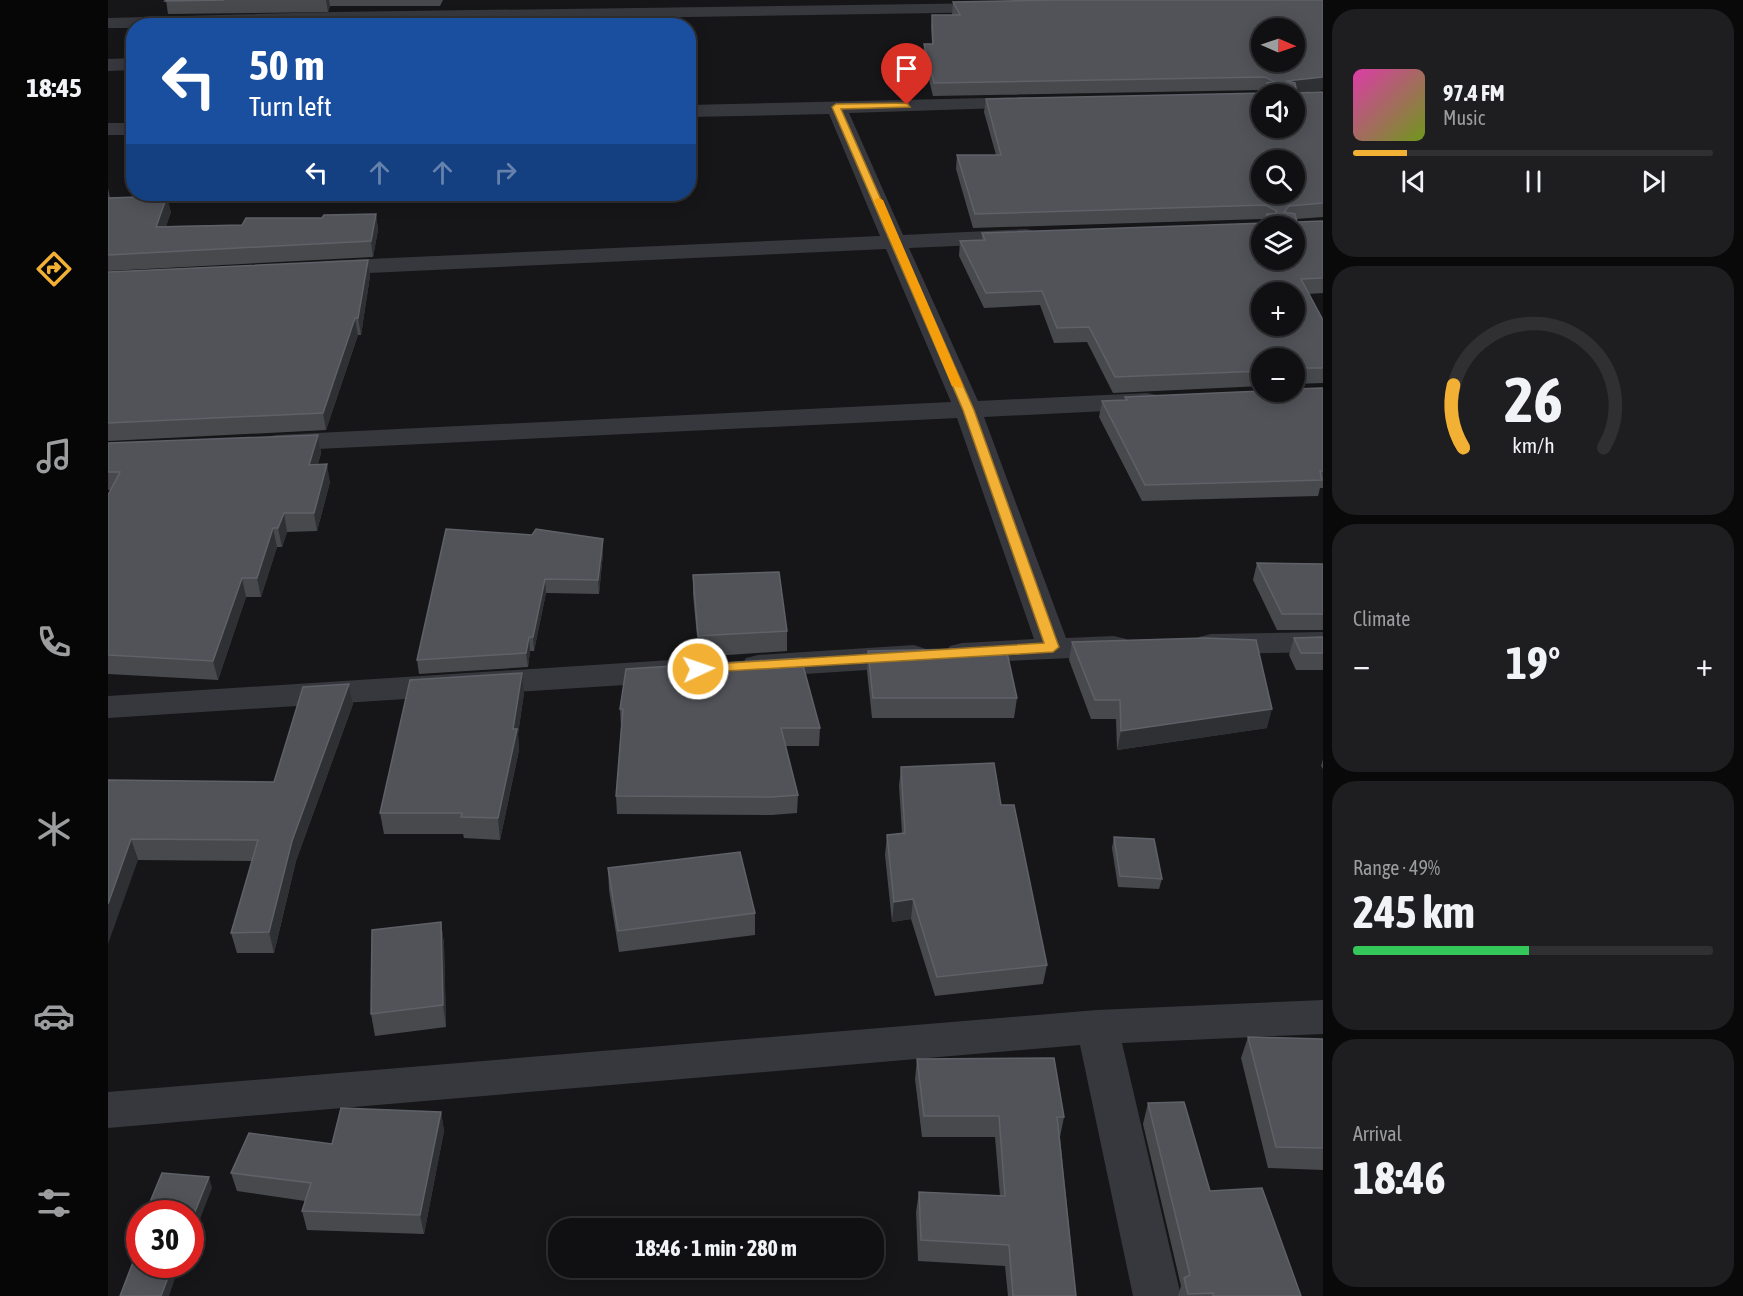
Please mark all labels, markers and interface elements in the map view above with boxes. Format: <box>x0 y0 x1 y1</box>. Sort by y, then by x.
north arrow <box>1251 18 1305 72</box>
map controls <box>1251 18 1305 402</box>
text: 50 m <box>249 41 324 89</box>
icon: left <box>150 42 228 120</box>
pin <box>881 43 932 105</box>
icon: arrive <box>890 52 923 85</box>
text: 18:45 <box>26 72 82 103</box>
text: 97.4 FM <box>1443 80 1505 106</box>
button: sound <box>1251 84 1305 138</box>
text: Turn left <box>249 91 332 122</box>
text: Music <box>1443 106 1485 129</box>
button: search <box>1251 150 1305 204</box>
icon: left <box>300 156 333 189</box>
icon: ahead <box>363 156 396 189</box>
icon: ahead <box>426 156 459 189</box>
icon: right <box>489 156 522 189</box>
icon: previous <box>1397 165 1430 198</box>
icon: pause <box>1517 165 1550 198</box>
icon: next <box>1637 165 1670 198</box>
button: layers <box>1251 216 1305 270</box>
icon: directions <box>33 248 75 290</box>
button: + <box>1251 282 1305 336</box>
button: − <box>1251 348 1305 402</box>
text: 26 <box>1504 364 1562 435</box>
text: km/h <box>1512 433 1554 458</box>
icon: music <box>33 435 75 477</box>
text: Climate <box>1353 607 1410 630</box>
icon: phone <box>33 621 75 663</box>
position arrow <box>666 637 730 701</box>
text: 19° <box>1506 637 1560 689</box>
text: − <box>1353 645 1370 683</box>
text: + <box>1696 645 1713 683</box>
icon: climate <box>33 808 75 850</box>
text: Range · 49% <box>1353 856 1440 879</box>
text: 245 km <box>1353 886 1475 938</box>
icon: car <box>33 995 75 1037</box>
text: Arrival <box>1353 1122 1402 1145</box>
text: 18:46 <box>1353 1152 1446 1204</box>
icon: filters <box>33 1182 75 1224</box>
speed limit sign: 30 <box>126 1200 204 1278</box>
text: 18:46 · 1 min · 280 m <box>635 1235 797 1261</box>

